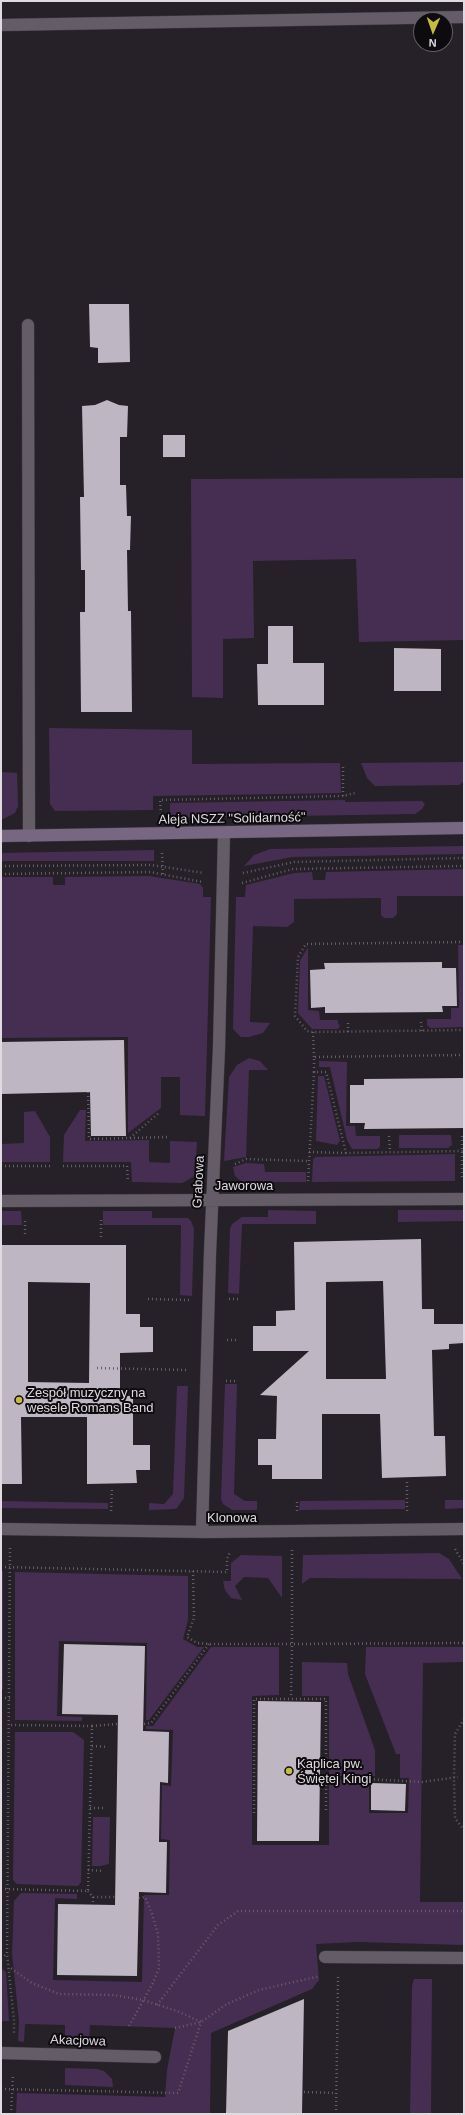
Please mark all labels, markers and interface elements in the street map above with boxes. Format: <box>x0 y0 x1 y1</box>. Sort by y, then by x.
north arrow <box>413 12 453 52</box>
text: N <box>428 37 437 49</box>
street label: Aleja NSZZ "Solidarność" <box>158 810 306 828</box>
street label: Grabowa <box>190 1155 208 1209</box>
street label: Jaworowa <box>215 1178 273 1194</box>
place label: Zespół muzyczny na wesele Romans Band <box>27 1385 153 1416</box>
marker: Zespół muzyczny na wesele Romans Band <box>14 1395 24 1405</box>
street label: Klonowa <box>207 1510 257 1526</box>
place label: Kaplica pw. Świętej Kingi <box>297 1756 371 1787</box>
marker: Kaplica pw. Świętej Kingi <box>284 1766 294 1776</box>
street label: Akacjowa <box>50 2032 106 2050</box>

